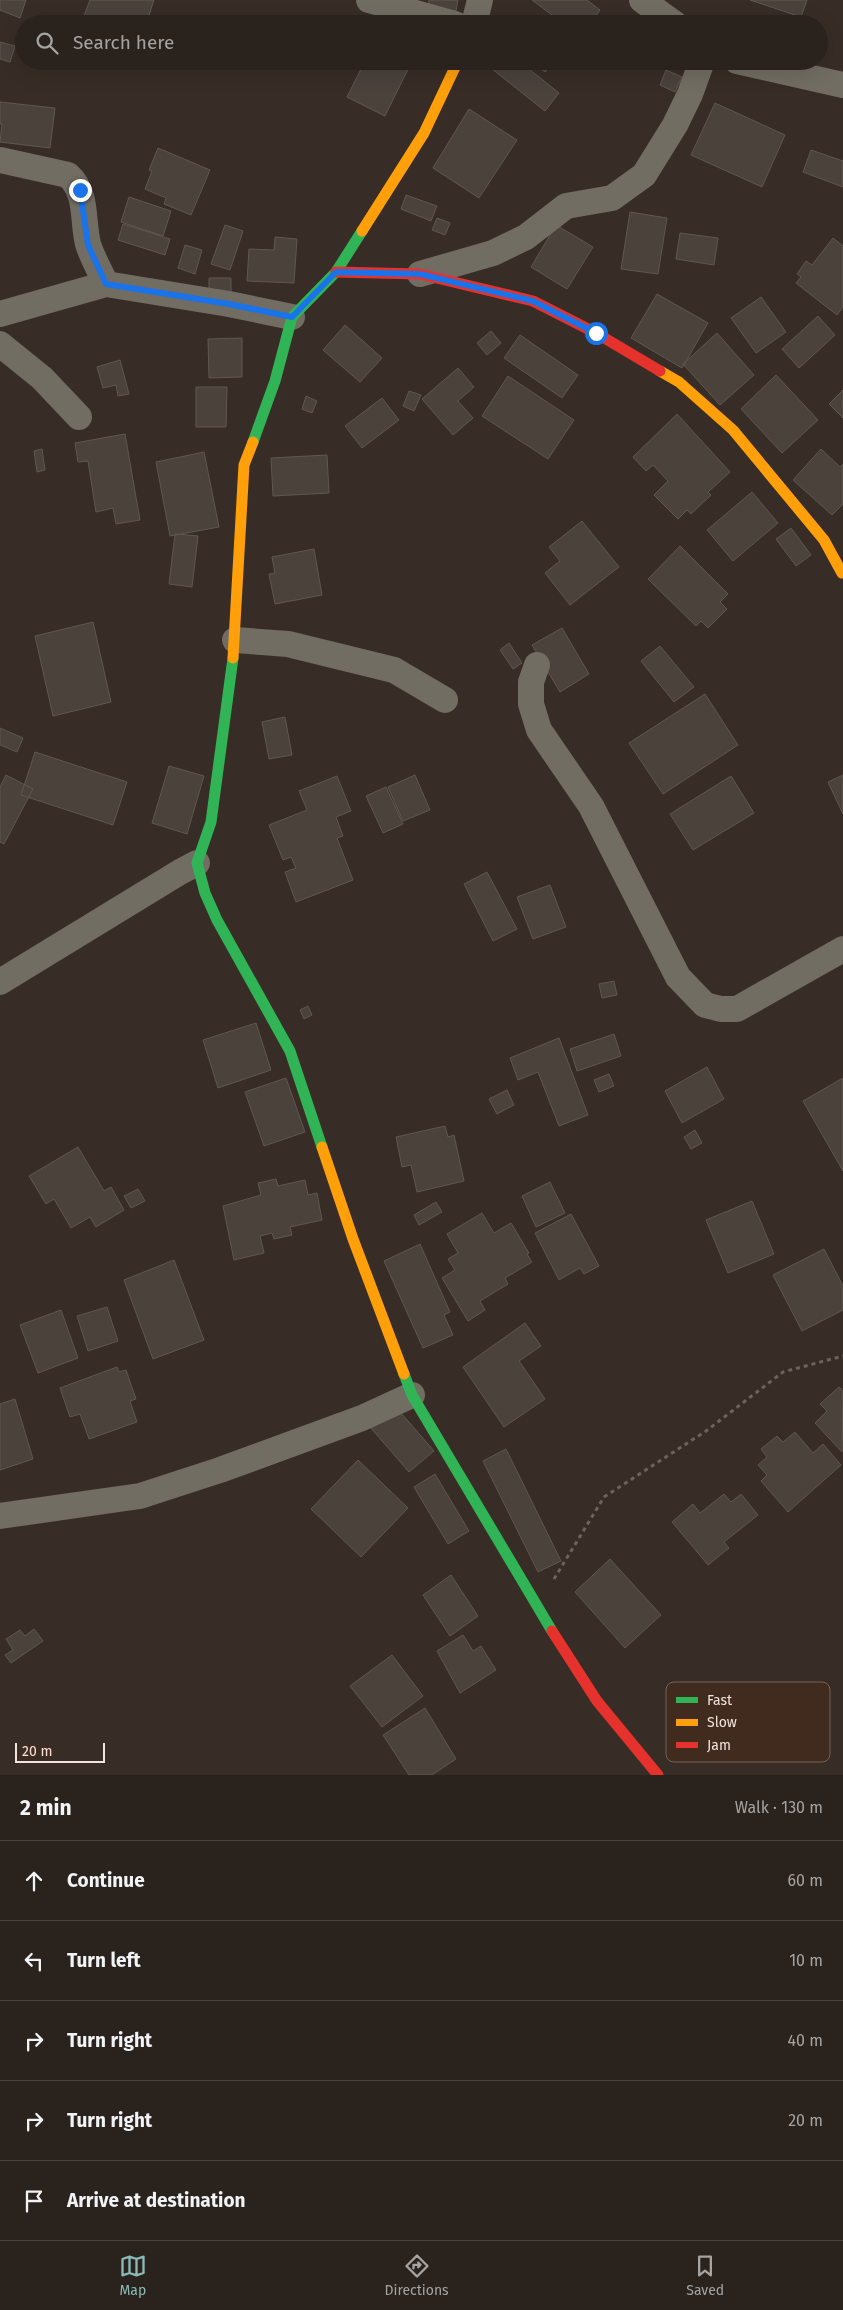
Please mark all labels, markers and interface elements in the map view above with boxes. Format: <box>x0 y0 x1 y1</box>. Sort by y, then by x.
search box <box>15 15 828 70</box>
icon: search <box>33 29 61 57</box>
text: Search here <box>73 31 174 54</box>
route end <box>69 179 92 202</box>
route start <box>585 322 608 345</box>
legend <box>666 1682 830 1762</box>
text: Fast <box>707 1692 733 1709</box>
text: Slow <box>707 1714 737 1731</box>
text: Jam <box>707 1737 731 1754</box>
scale bar <box>15 1740 105 1763</box>
text: 20 m <box>22 1743 52 1760</box>
text: 2 min <box>20 1795 72 1821</box>
text: Walk · 130 m <box>735 1798 823 1817</box>
icon: ahead <box>20 1867 48 1895</box>
text: Continue <box>67 1869 145 1892</box>
text: 60 m <box>788 1871 823 1890</box>
icon: left <box>20 1947 48 1975</box>
text: Turn left <box>67 1949 141 1972</box>
text: 10 m <box>789 1951 823 1970</box>
icon: right <box>20 2027 48 2055</box>
text: Turn right <box>67 2029 152 2052</box>
text: 40 m <box>788 2031 823 2050</box>
icon: right <box>20 2107 48 2135</box>
text: Turn right <box>67 2109 152 2132</box>
text: 20 m <box>788 2111 823 2130</box>
icon: arrive <box>20 2187 48 2215</box>
text: Arrive at destination <box>67 2189 246 2212</box>
tab: Map <box>119 2252 147 2299</box>
tab: Directions <box>384 2252 449 2299</box>
tab: Saved <box>686 2252 724 2299</box>

